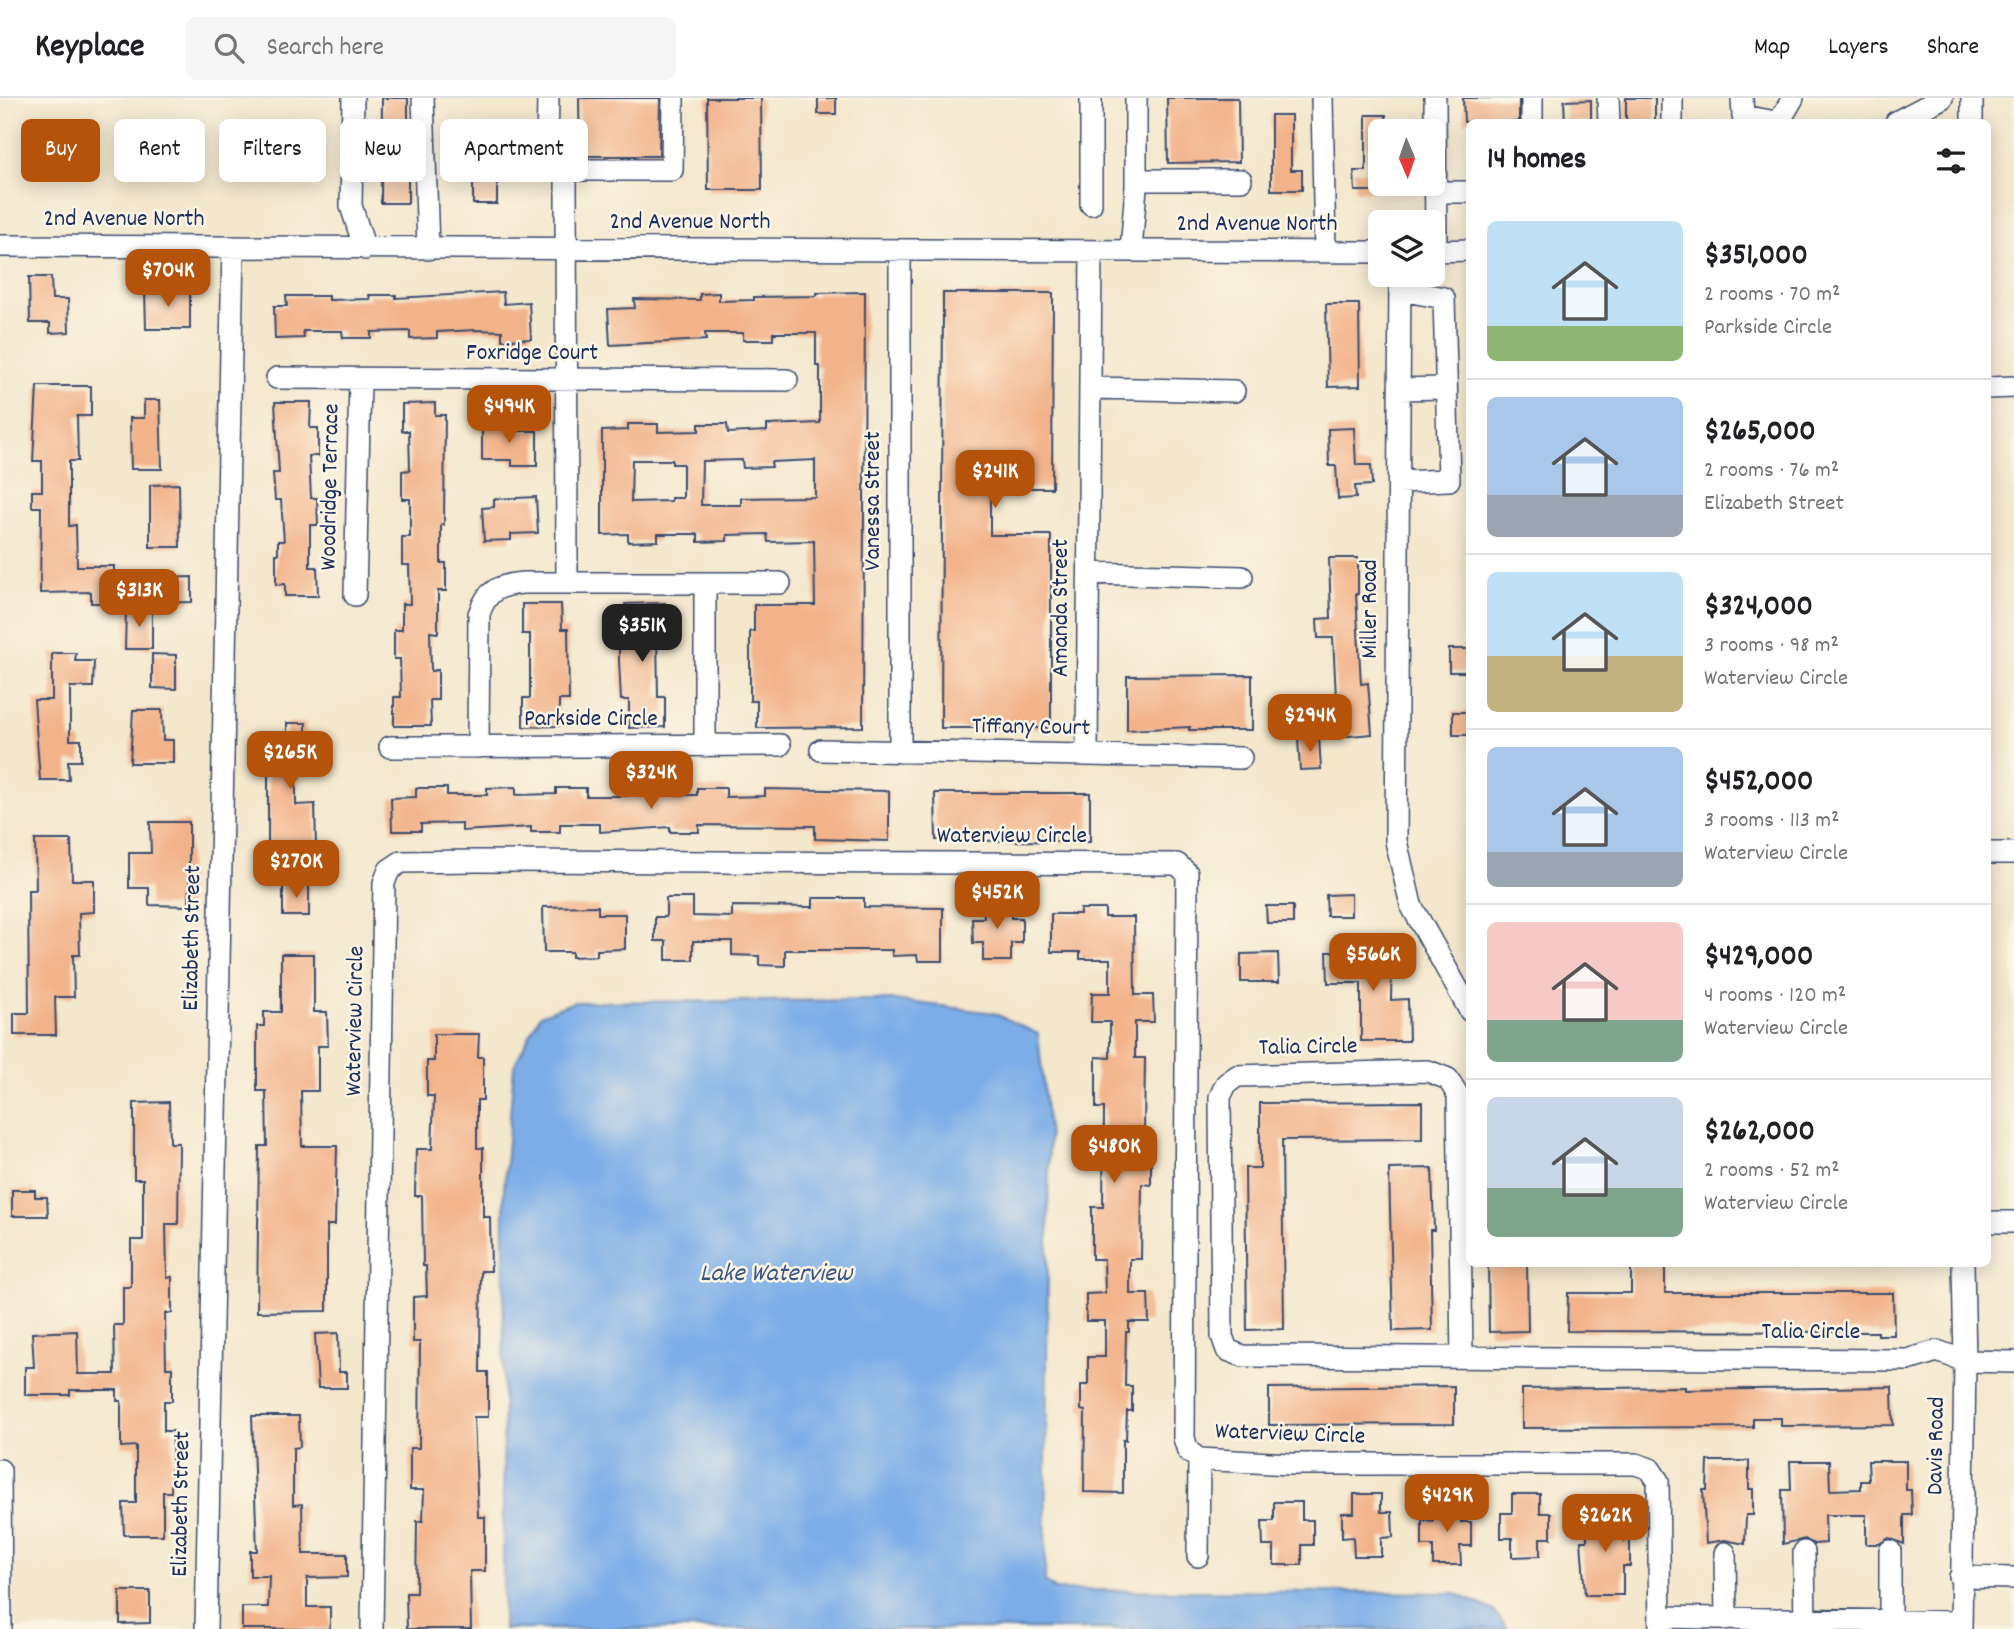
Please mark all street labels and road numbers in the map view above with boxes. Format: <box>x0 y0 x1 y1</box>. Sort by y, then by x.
street label: 2nd Avenue North <box>44 203 204 237</box>
street label: 2nd Avenue North <box>610 206 770 240</box>
street label: 2nd Avenue North <box>1177 208 1337 242</box>
street label: Foxridge Court <box>466 337 598 371</box>
street label: Woodridge Terrace <box>313 403 349 571</box>
street label: Vanessa Street <box>857 431 891 571</box>
street label: Amanda Street <box>1045 539 1079 677</box>
street label: Miller Road <box>1354 559 1388 659</box>
street label: Parkside Circle <box>524 703 658 737</box>
street label: Tiffany Court <box>971 710 1091 746</box>
street label: Waterview Circle <box>937 820 1087 854</box>
street label: Elizabeth Street <box>175 865 211 1011</box>
street label: Waterview Circle <box>338 946 374 1096</box>
street label: Talia Circle <box>1258 1030 1358 1066</box>
street label: Talia Circle <box>1762 1316 1860 1350</box>
street label: Davis Road <box>1919 1396 1955 1496</box>
street label: Waterview Circle <box>1214 1415 1366 1455</box>
street label: Elizabeth Street <box>164 1431 200 1577</box>

